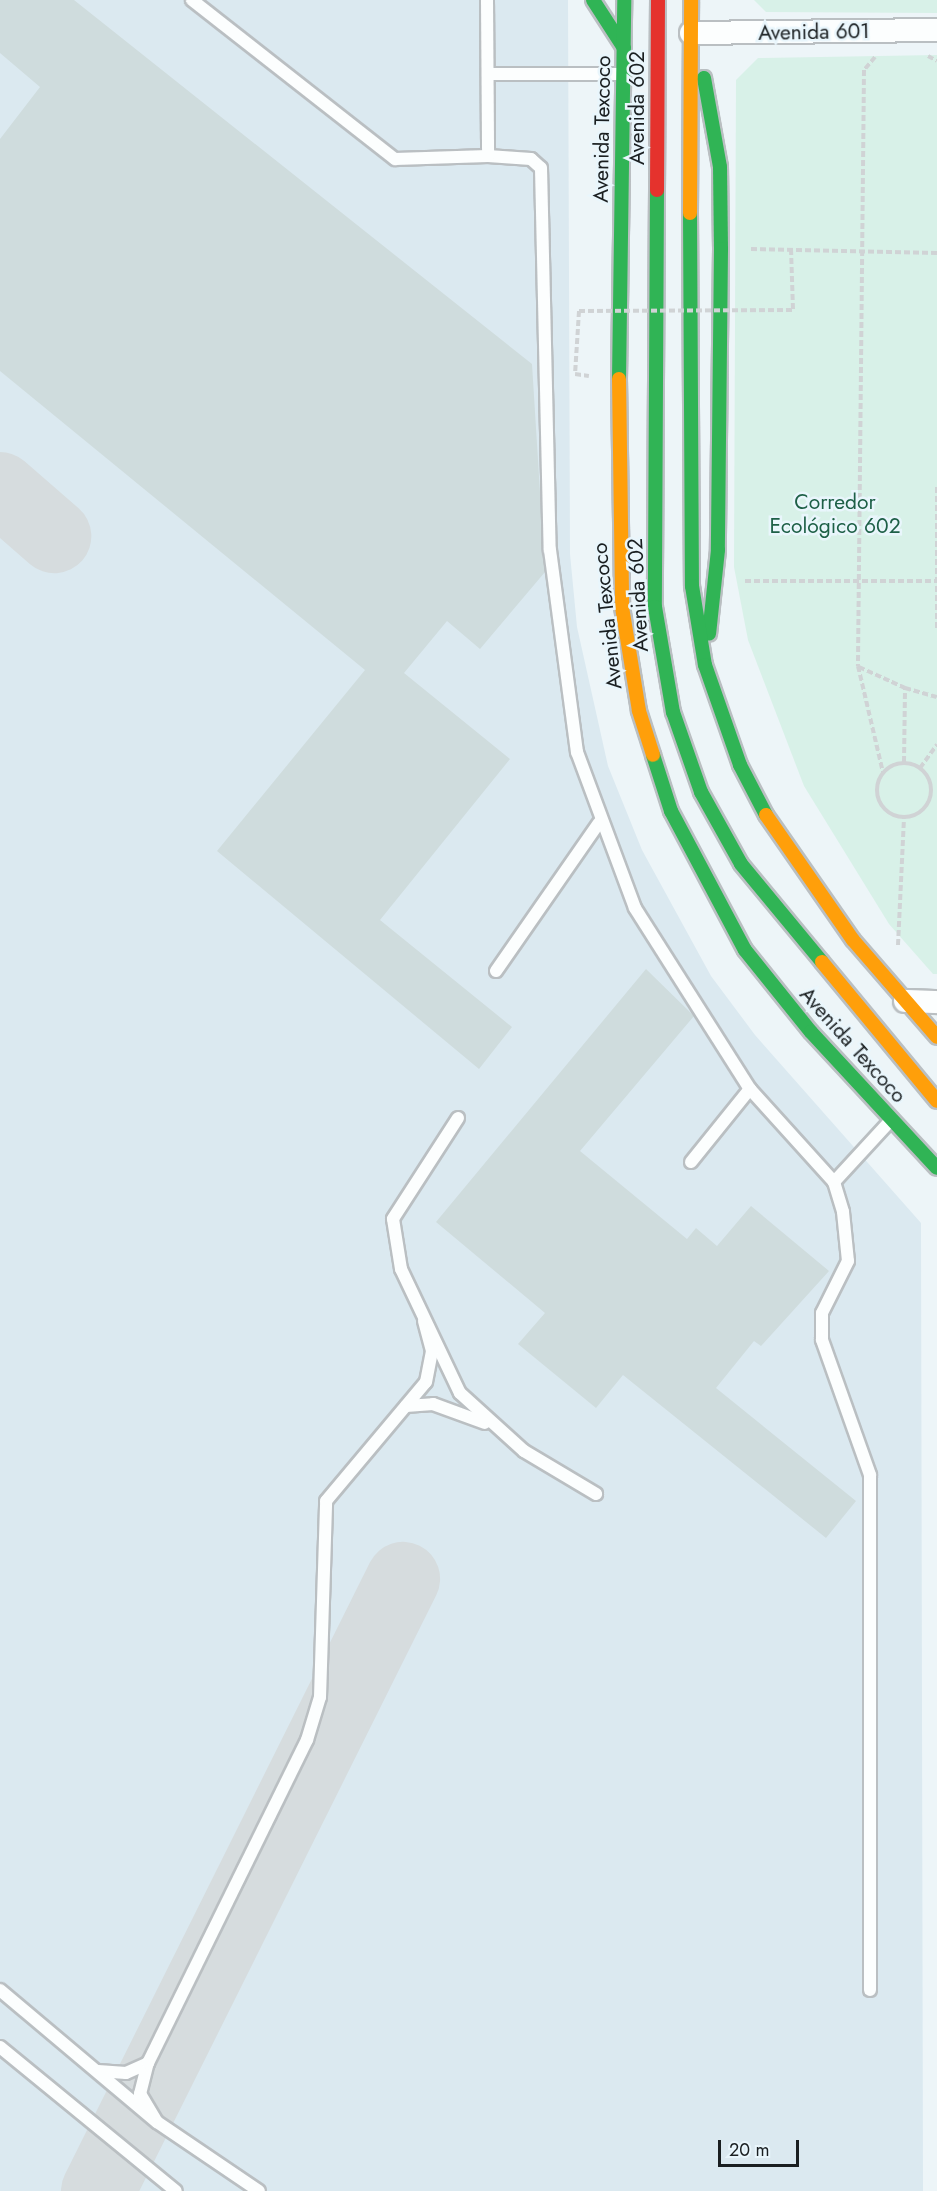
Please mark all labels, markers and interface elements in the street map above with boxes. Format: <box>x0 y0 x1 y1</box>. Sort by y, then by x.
street label: Avenida 601 <box>758 18 870 46</box>
street label: Avenida 602 <box>624 51 650 165</box>
street label: Avenida Texcoco <box>588 55 616 203</box>
park label: Corredor Ecológico 602 <box>769 489 901 539</box>
street label: Avenida 602 <box>622 537 654 653</box>
street label: Avenida Texcoco <box>587 542 627 690</box>
street label: Avenida Texcoco <box>794 982 912 1108</box>
scale bar <box>721 2128 802 2166</box>
text: 20 m <box>729 2137 769 2163</box>

